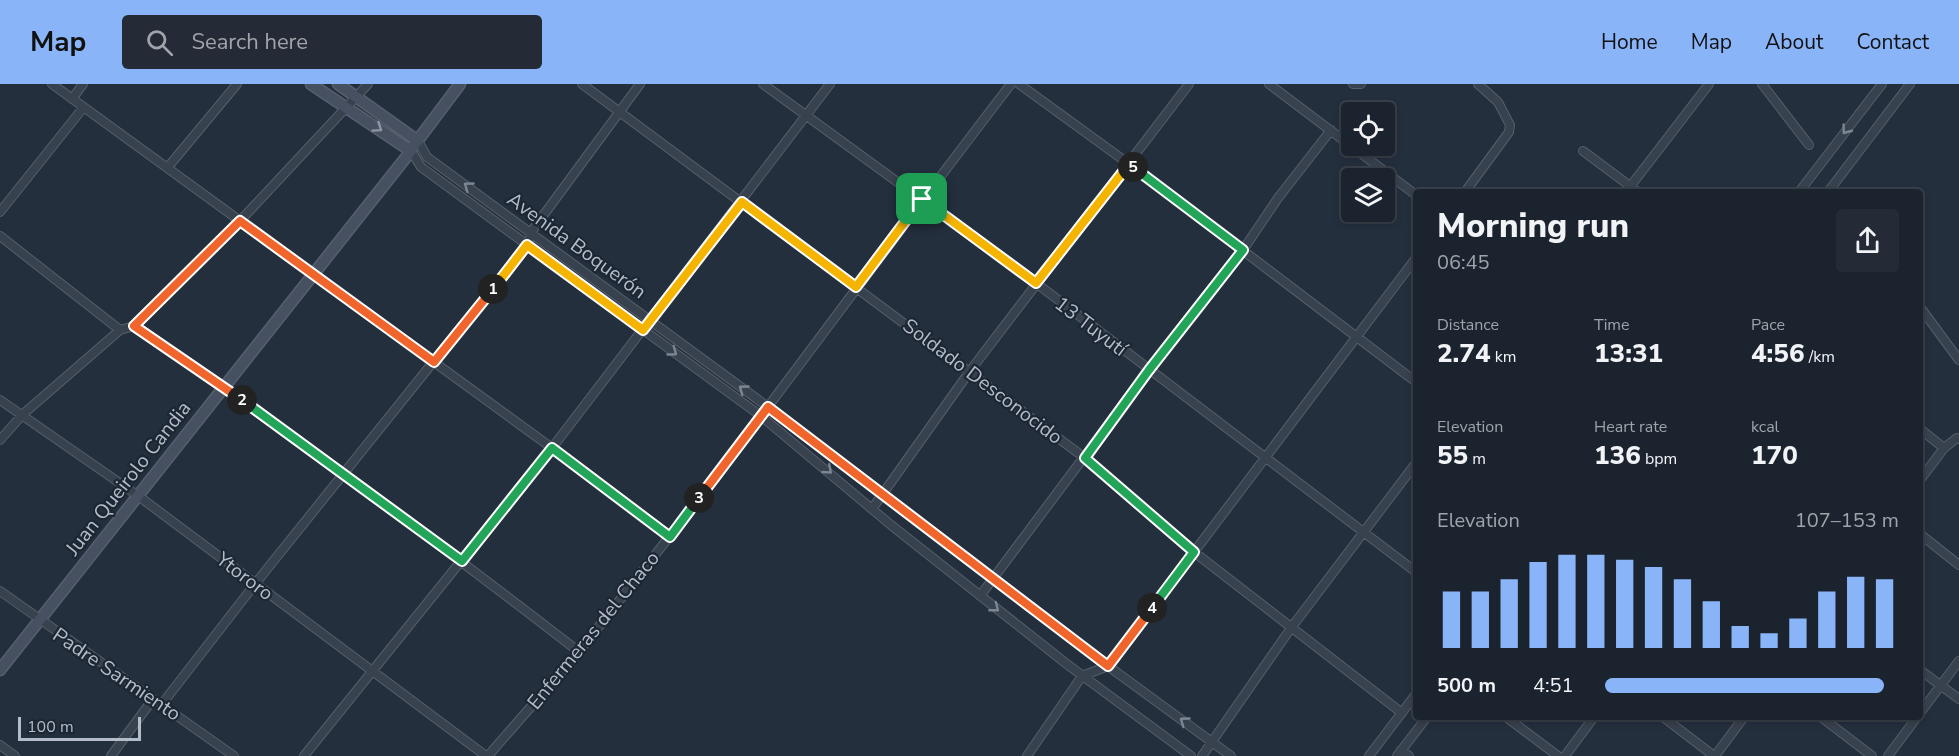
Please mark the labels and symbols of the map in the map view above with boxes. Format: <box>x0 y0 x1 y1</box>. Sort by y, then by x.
one-way arrow <box>371 121 382 132</box>
one-way arrow <box>1842 124 1853 135</box>
pin: 5 <box>1118 152 1148 182</box>
pin <box>896 173 947 224</box>
one-way arrow <box>463 183 474 194</box>
street label: Avenida Boquerón <box>502 186 652 305</box>
pin: 1 <box>478 274 508 304</box>
street label: 13 Tuyutí <box>1049 290 1133 363</box>
street label: Soldado Desconocido <box>897 312 1068 451</box>
one-way arrow <box>666 345 677 356</box>
pin: 2 <box>227 385 257 415</box>
one-way arrow <box>739 385 750 396</box>
street label: Juan Queirolo Candia <box>59 396 197 562</box>
one-way arrow <box>821 463 832 474</box>
pin: 3 <box>684 483 714 513</box>
street label: Ytororo <box>210 545 279 607</box>
street label: Enfermeras del Chaco <box>521 546 666 715</box>
pin: 4 <box>1137 593 1167 623</box>
one-way arrow <box>988 600 999 611</box>
street label: Padre Sarmiento <box>47 622 186 727</box>
scale bar <box>18 714 141 742</box>
one-way arrow <box>1180 717 1191 728</box>

